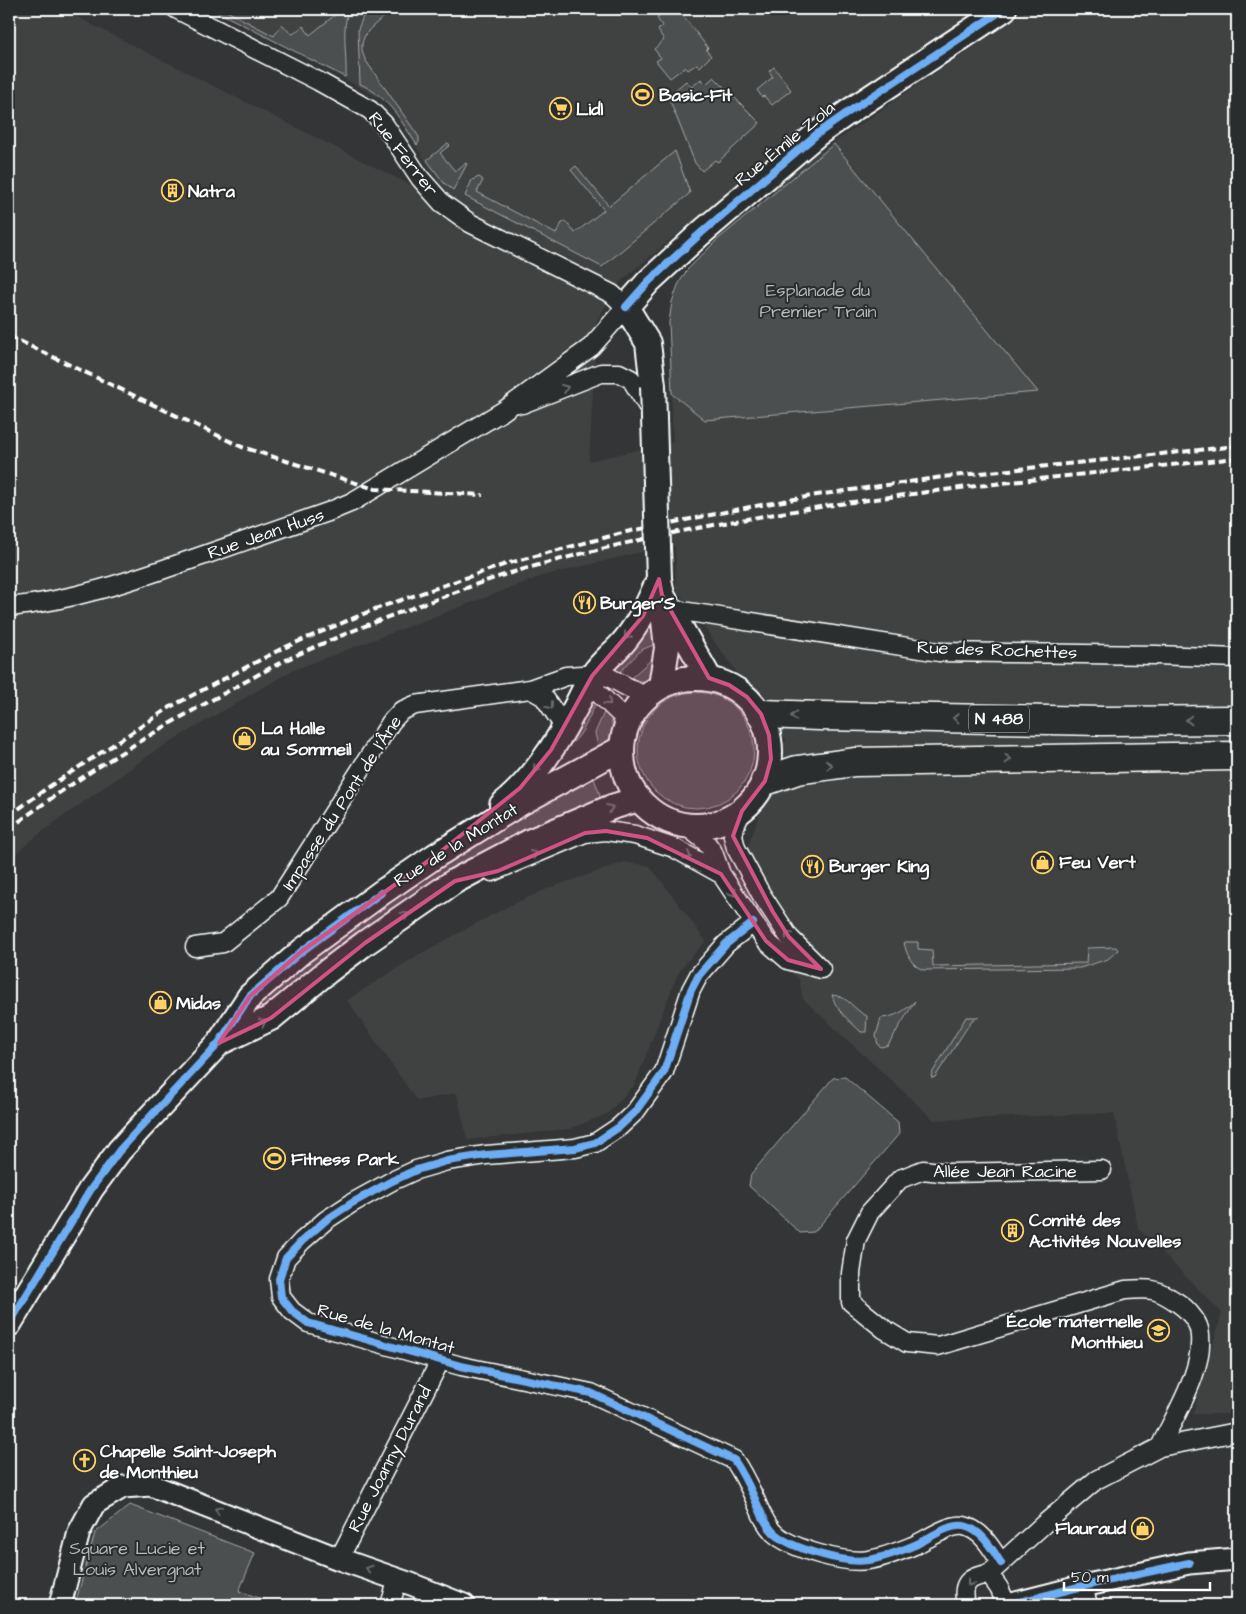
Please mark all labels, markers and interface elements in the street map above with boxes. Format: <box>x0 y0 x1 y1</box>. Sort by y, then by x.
sports icon: Basic-Fit <box>631 83 655 107</box>
place label: Basic-Fit <box>659 83 733 108</box>
street label: Rue Émile Zola <box>730 96 840 192</box>
supermarket icon: Lidl <box>548 97 572 121</box>
place label: Lidl <box>576 97 603 122</box>
street label: Rue Ferrer <box>362 107 444 201</box>
building icon: Natra <box>160 179 184 203</box>
place label: Natra <box>188 179 236 204</box>
park label: Esplanade du Premier Train <box>760 278 876 324</box>
one-way arrow <box>560 384 569 395</box>
street label: Rue Jean Huss <box>204 502 328 566</box>
restaurant icon: Burger'S <box>572 591 596 615</box>
place label: Burger'S <box>600 591 676 617</box>
one-way arrow <box>624 631 633 640</box>
street label: Rue des Rochettes <box>916 635 1078 665</box>
one-way arrow <box>602 696 611 705</box>
one-way arrow <box>544 700 553 710</box>
road number: N 488 <box>969 706 1029 732</box>
one-way arrow <box>789 710 797 721</box>
street label: Impasse du Pont de l'Âne <box>276 711 408 895</box>
one-way arrow <box>952 713 960 723</box>
one-way arrow <box>1184 715 1192 725</box>
place label: La Halle au Sommeil <box>260 716 352 762</box>
shop icon: La Halle au Sommeil <box>233 726 257 750</box>
one-way arrow <box>1005 754 1013 764</box>
one-way arrow <box>825 760 833 771</box>
one-way arrow <box>532 764 541 773</box>
street label: Rue de la Montat <box>389 796 523 893</box>
one-way arrow <box>605 803 614 814</box>
one-way arrow <box>529 850 538 860</box>
one-way arrow <box>682 850 691 860</box>
shop icon: Feu Vert <box>1031 850 1055 874</box>
place label: Feu Vert <box>1059 850 1137 875</box>
restaurant icon: Burger King <box>801 854 825 878</box>
place label: Burger King <box>829 854 930 880</box>
one-way arrow <box>726 888 736 897</box>
one-way arrow <box>399 912 409 921</box>
one-way arrow <box>785 931 793 940</box>
shop icon: Midas <box>148 991 172 1015</box>
place label: Midas <box>176 991 221 1016</box>
one-way arrow <box>258 1018 267 1028</box>
sports icon: Fitness Park <box>263 1147 287 1171</box>
place label: Fitness Park <box>291 1147 400 1172</box>
street label: Allée Jean Racine <box>933 1159 1077 1184</box>
place label: Comité des Activités Nouvelles <box>1029 1208 1181 1254</box>
building icon: Comité des Activités Nouvelles <box>1001 1218 1025 1242</box>
street label: Rue de la Montat <box>314 1297 458 1361</box>
place label: École maternelle Monthieu <box>1007 1309 1143 1355</box>
school or university icon: École maternelle Monthieu <box>1147 1319 1171 1343</box>
street label: Rue Joanny Durand <box>342 1382 439 1537</box>
place label: Chapelle Saint-Joseph de Monthieu <box>99 1439 277 1485</box>
church icon: Chapelle Saint-Joseph de Monthieu <box>72 1449 96 1473</box>
one-way arrow <box>214 1506 223 1516</box>
place label: Flauraud <box>1055 1516 1127 1541</box>
shop icon: Flauraud <box>1130 1516 1154 1540</box>
park label: Square Lucie et Louis Alvergnat <box>69 1536 206 1583</box>
scale bar <box>1064 1559 1210 1591</box>
one-way arrow <box>365 1565 374 1575</box>
text: 50 m <box>1071 1567 1109 1588</box>
one-way arrow <box>967 1577 976 1587</box>

